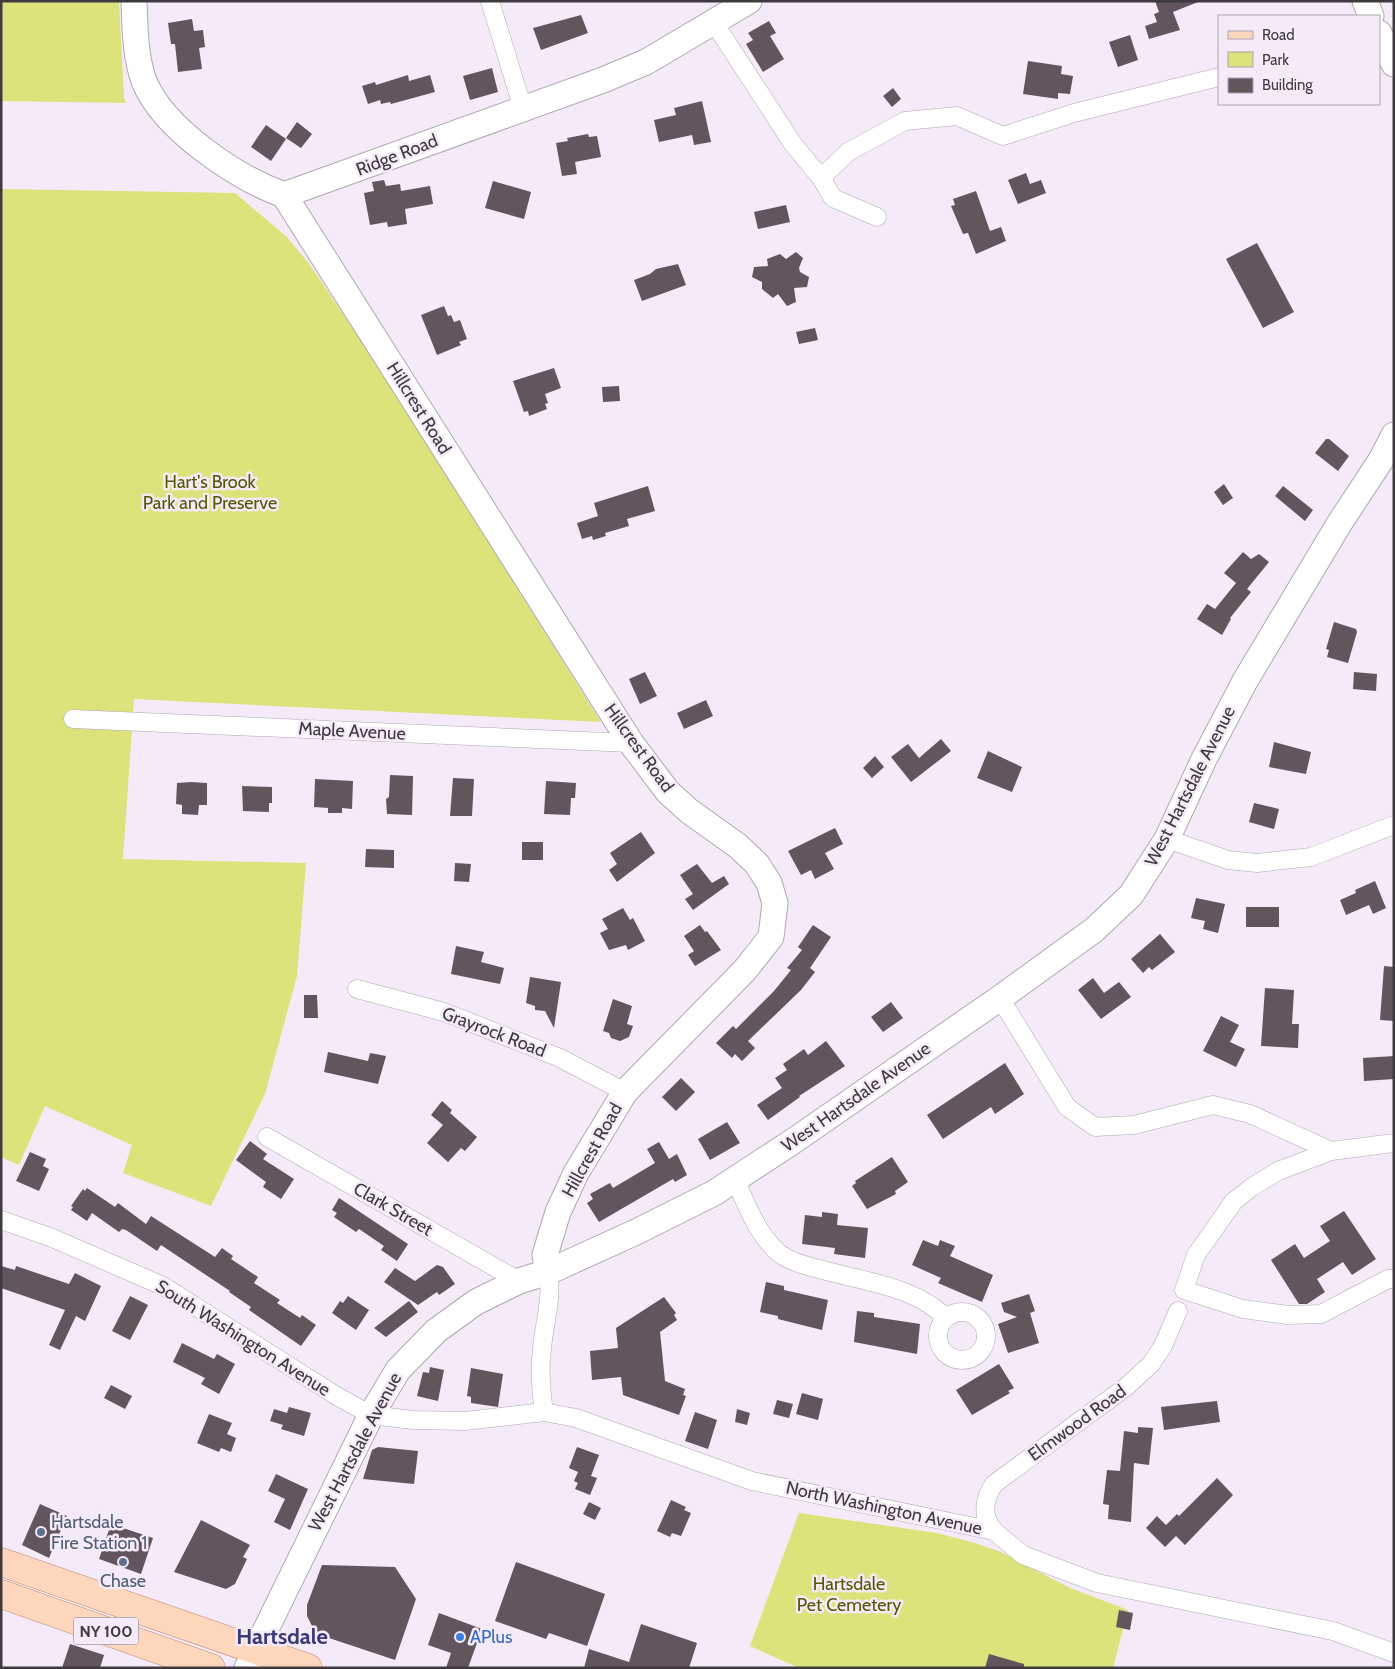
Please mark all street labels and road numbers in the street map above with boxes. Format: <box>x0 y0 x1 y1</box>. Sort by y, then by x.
street label: Ridge Road <box>353 129 441 181</box>
street label: Hillcrest Road <box>382 358 456 458</box>
street label: Hillcrest Road <box>599 699 679 797</box>
street label: West Hartsdale Avenue <box>1140 702 1240 870</box>
street label: Maple Avenue <box>298 717 406 745</box>
street label: Grayrock Road <box>439 1002 549 1062</box>
street label: West Hartsdale Avenue <box>777 1037 935 1157</box>
street label: Hillcrest Road <box>557 1099 627 1201</box>
street label: Clark Street <box>349 1177 437 1241</box>
street label: South Washington Avenue <box>152 1275 334 1401</box>
street label: West Hartsdale Avenue <box>304 1369 406 1535</box>
street label: Elmwood Road <box>1024 1380 1130 1466</box>
street label: North Washington Avenue <box>784 1476 984 1540</box>
road number: NY 100 <box>74 1618 138 1644</box>

